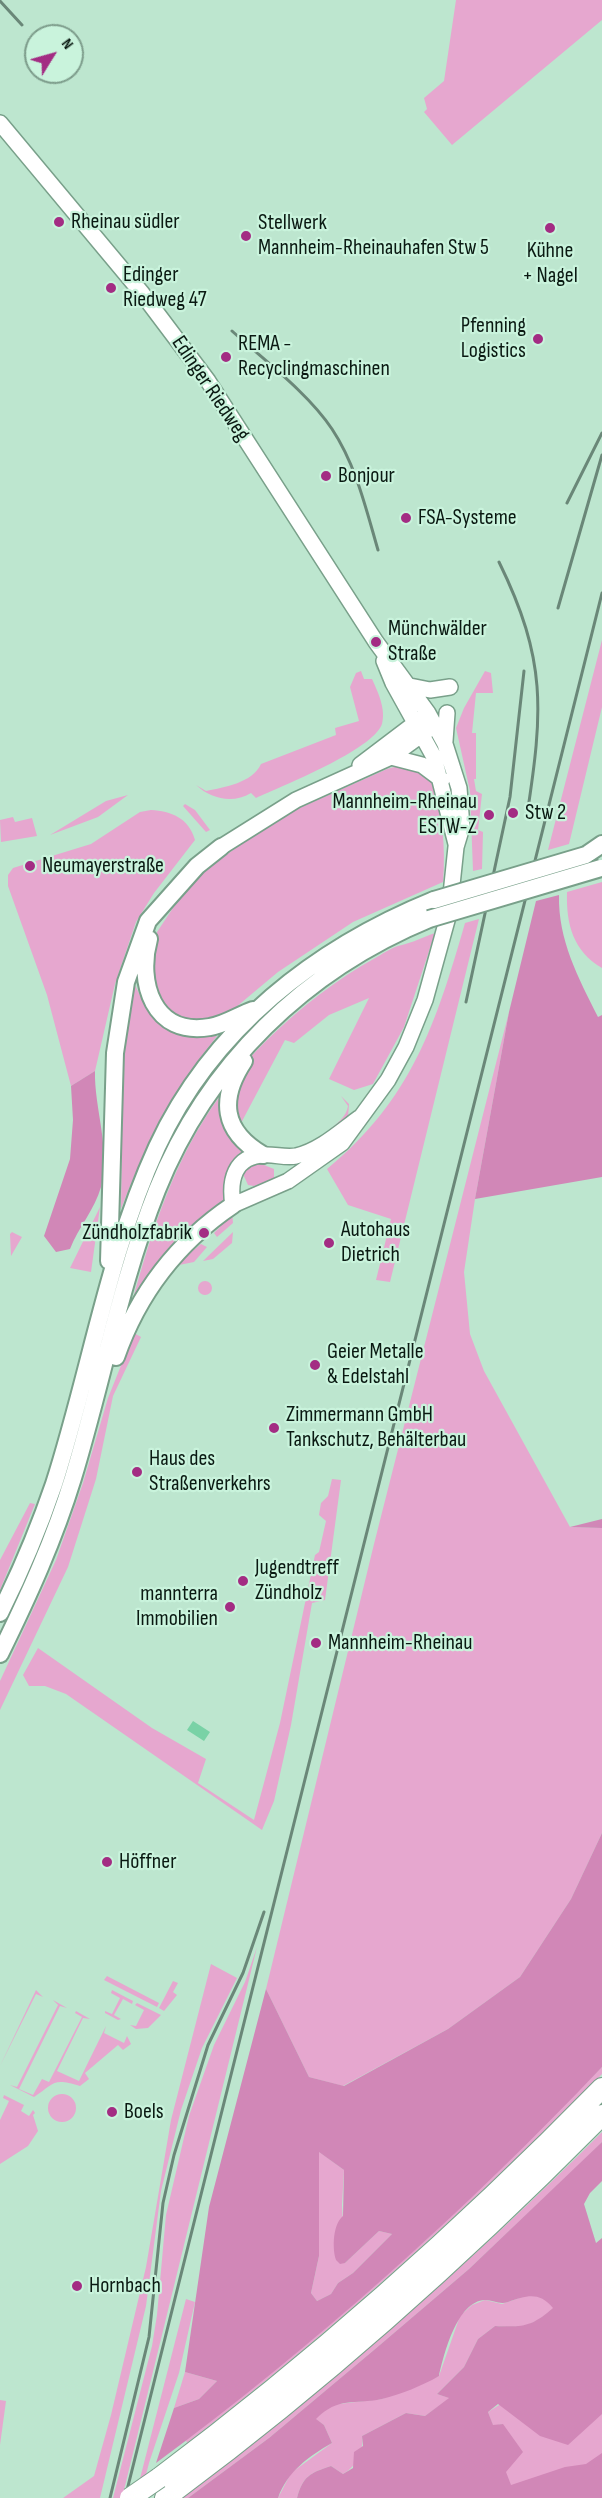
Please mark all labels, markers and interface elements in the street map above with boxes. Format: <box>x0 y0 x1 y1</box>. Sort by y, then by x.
north arrow <box>24 24 84 84</box>
text: N <box>57 35 77 53</box>
place label: Rheinau südler <box>71 209 180 235</box>
place label: Stellwerk Mannheim-Rheinauhafen Stw 5 <box>258 210 489 262</box>
marker: Rheinau südler <box>52 215 66 229</box>
marker: Kühne + Nagel <box>543 221 557 235</box>
marker: Stellwerk Mannheim-Rheinauhafen Stw 5 <box>239 229 253 243</box>
place label: Kühne + Nagel <box>522 238 578 290</box>
place label: Edinger Riedweg 47 <box>123 262 206 314</box>
marker: Edinger Riedweg 47 <box>104 281 118 295</box>
place label: Pfenning Logistics <box>461 313 526 364</box>
street label: Edinger Riedweg <box>165 331 255 447</box>
place label: REMA - Recyclingmaschinen <box>238 331 390 382</box>
marker: Pfenning Logistics <box>531 332 545 346</box>
marker: REMA - Recyclingmaschinen <box>219 350 233 364</box>
place label: Bonjour <box>338 463 395 489</box>
marker: Bonjour <box>319 469 333 483</box>
place label: FSA-Systeme <box>418 505 517 531</box>
marker: FSA-Systeme <box>399 511 413 525</box>
place label: Münchwälder Straße <box>388 616 487 668</box>
marker: Münchwälder Straße <box>369 635 383 649</box>
place label: Mannheim-Rheinau ESTW-Z <box>332 789 477 840</box>
place label: Stw 2 <box>525 800 566 826</box>
marker: Stw 2 <box>506 806 520 820</box>
marker: Mannheim-Rheinau ESTW-Z <box>482 808 496 822</box>
place label: Neumayerstraße <box>42 853 164 879</box>
marker: Neumayerstraße <box>23 859 37 873</box>
place label: Autohaus Dietrich <box>341 1217 410 1268</box>
place label: Zündholzfabrik <box>82 1220 192 1246</box>
marker: Zündholzfabrik <box>197 1226 211 1240</box>
marker: Autohaus Dietrich <box>322 1236 336 1250</box>
place label: Geier Metalle & Edelstahl <box>327 1339 424 1390</box>
marker: Geier Metalle & Edelstahl <box>308 1358 322 1372</box>
place label: Zimmermann GmbH Tankschutz, Behälterbau <box>286 1402 466 1454</box>
marker: Zimmermann GmbH Tankschutz, Behälterbau <box>267 1421 281 1435</box>
place label: Haus des Straßenverkehrs <box>149 1446 271 1498</box>
marker: Haus des Straßenverkehrs <box>130 1465 144 1479</box>
place label: Jugendtreff Zündholz <box>255 1555 339 1606</box>
marker: Jugendtreff Zündholz <box>236 1574 250 1588</box>
place label: mannterra Immobilien <box>136 1581 218 1633</box>
marker: mannterra Immobilien <box>223 1600 237 1614</box>
place label: Mannheim-Rheinau <box>328 1630 473 1656</box>
marker: Mannheim-Rheinau <box>309 1636 323 1650</box>
place label: Höffner <box>119 1849 176 1875</box>
marker: Höffner <box>100 1855 114 1869</box>
place label: Boels <box>124 2099 164 2125</box>
marker: Boels <box>105 2105 119 2119</box>
place label: Hornbach <box>89 2273 161 2299</box>
marker: Hornbach <box>70 2279 84 2293</box>

